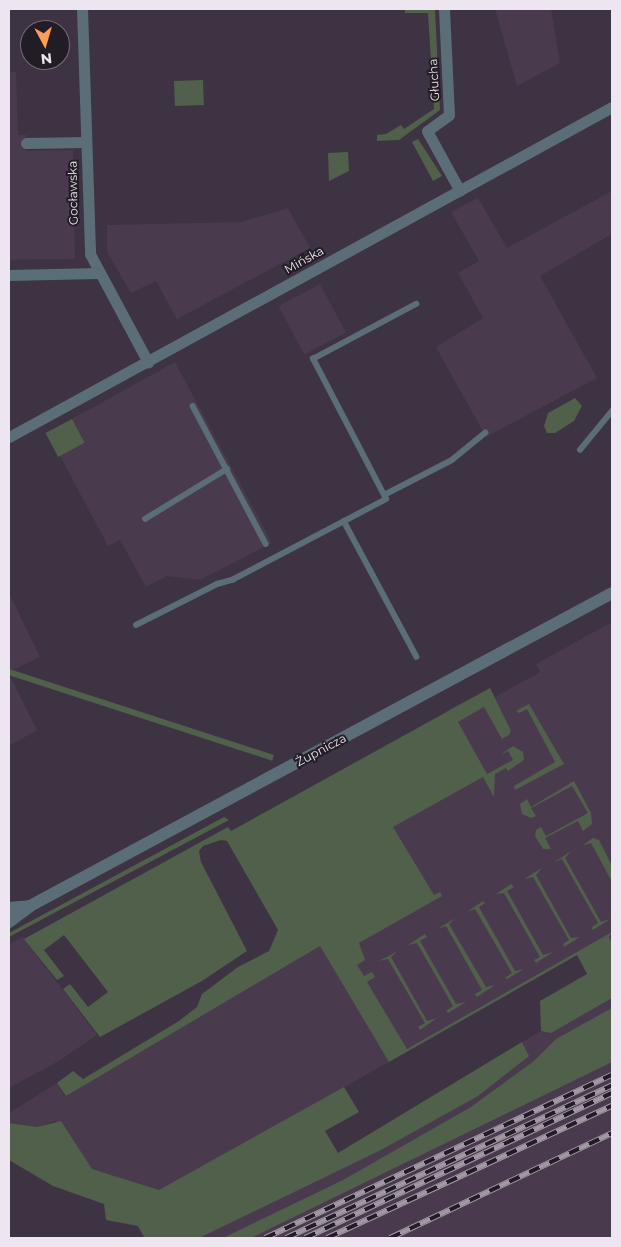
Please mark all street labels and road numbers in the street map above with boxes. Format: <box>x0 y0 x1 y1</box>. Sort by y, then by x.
street label: Głucha <box>426 58 442 102</box>
street label: Gocławska <box>65 161 81 225</box>
street label: Mińska <box>282 243 326 277</box>
street label: Żupnicza <box>293 731 349 769</box>

